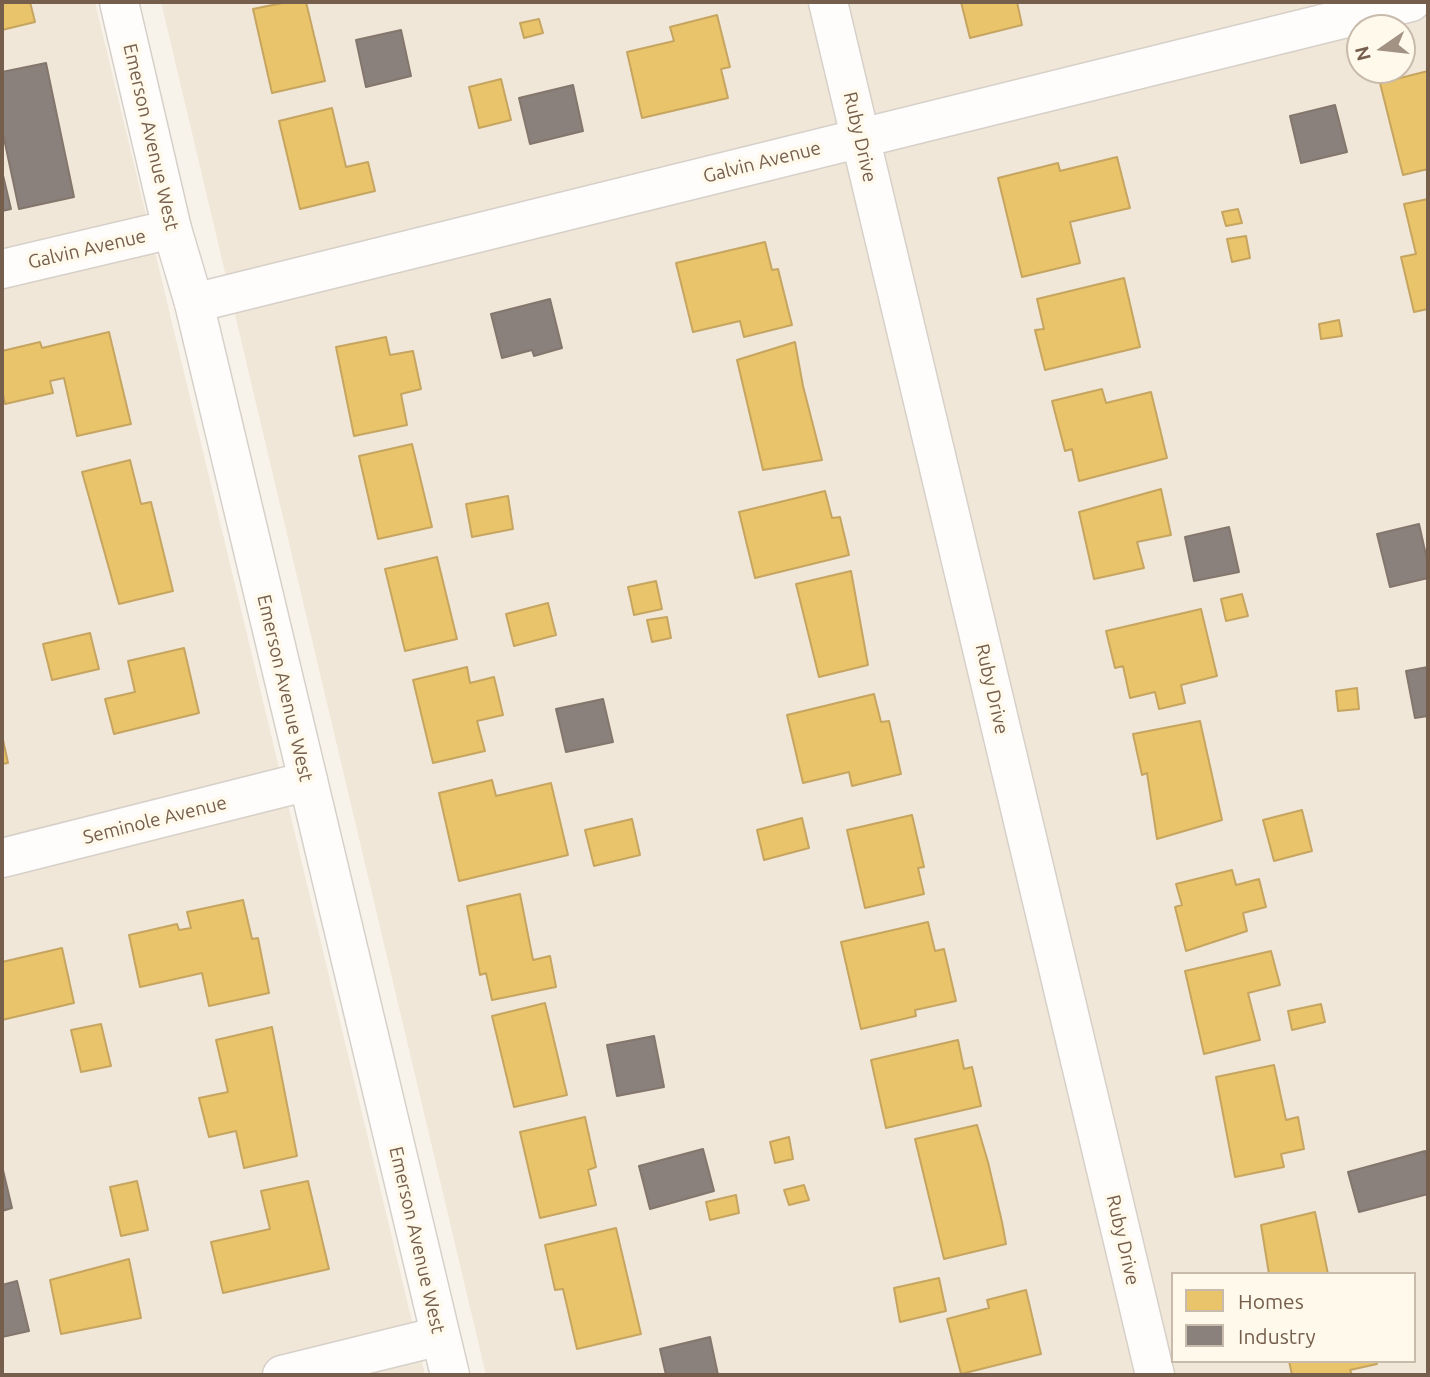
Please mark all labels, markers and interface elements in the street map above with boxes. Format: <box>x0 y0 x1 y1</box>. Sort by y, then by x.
north arrow <box>1346 14 1416 84</box>
street label: Emerson Avenue West <box>118 41 184 233</box>
text: N <box>1350 44 1375 63</box>
street label: Ruby Drive <box>839 90 881 184</box>
street label: Galvin Avenue <box>701 136 823 188</box>
street label: Galvin Avenue <box>26 224 148 274</box>
street label: Emerson Avenue West <box>252 592 318 784</box>
street label: Ruby Drive <box>971 642 1013 736</box>
street label: Seminole Avenue <box>81 791 229 849</box>
street label: Emerson Avenue West <box>384 1144 450 1336</box>
street label: Ruby Drive <box>1102 1193 1144 1287</box>
legend <box>1171 1272 1416 1363</box>
text: Homes <box>1238 1289 1304 1313</box>
text: Industry <box>1238 1324 1316 1348</box>

